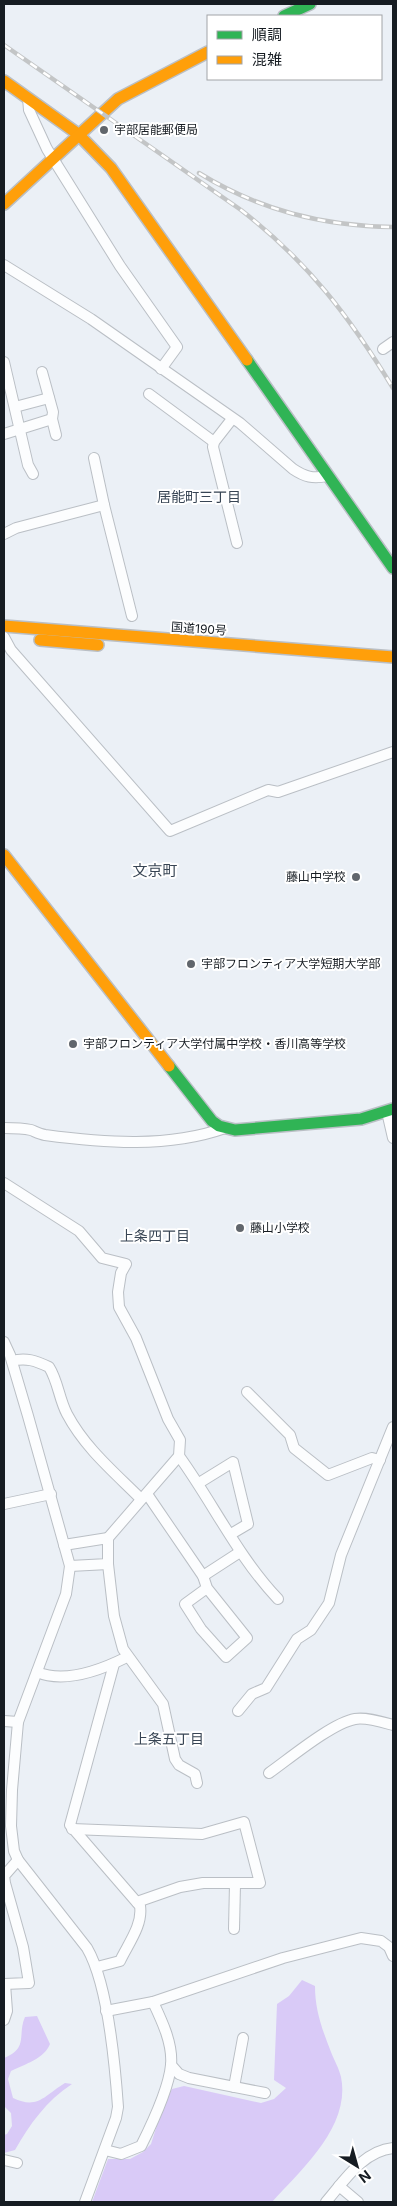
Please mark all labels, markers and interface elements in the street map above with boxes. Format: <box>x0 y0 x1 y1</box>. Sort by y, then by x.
legend <box>207 15 382 80</box>
text: 順調 <box>252 25 282 44</box>
text: 混雑 <box>252 50 282 69</box>
place label: 宇部居能郵便局 <box>114 122 198 137</box>
marker: 宇部居能郵便局 <box>98 124 110 136</box>
district label: 居能町三丁目 <box>157 488 241 505</box>
street label: 国道190号 <box>171 619 227 638</box>
district label: 文京町 <box>132 861 178 880</box>
place label: 藤山中学校 <box>286 869 346 884</box>
marker: 藤山中学校 <box>350 871 362 883</box>
place label: 宇部フロンティア大学短期大学部 <box>201 956 380 971</box>
marker: 宇部フロンティア大学短期大学部 <box>185 958 197 970</box>
place label: 宇部フロンティア大学付属中学校・香川高等学校 <box>83 1036 346 1051</box>
marker: 宇部フロンティア大学付属中学校・香川高等学校 <box>67 1038 79 1050</box>
place label: 藤山小学校 <box>250 1220 310 1235</box>
marker: 藤山小学校 <box>234 1222 246 1234</box>
district label: 上条四丁目 <box>120 1227 190 1244</box>
district label: 上条五丁目 <box>134 1730 204 1747</box>
north arrow <box>332 2141 382 2191</box>
text: N <box>356 2167 375 2187</box>

